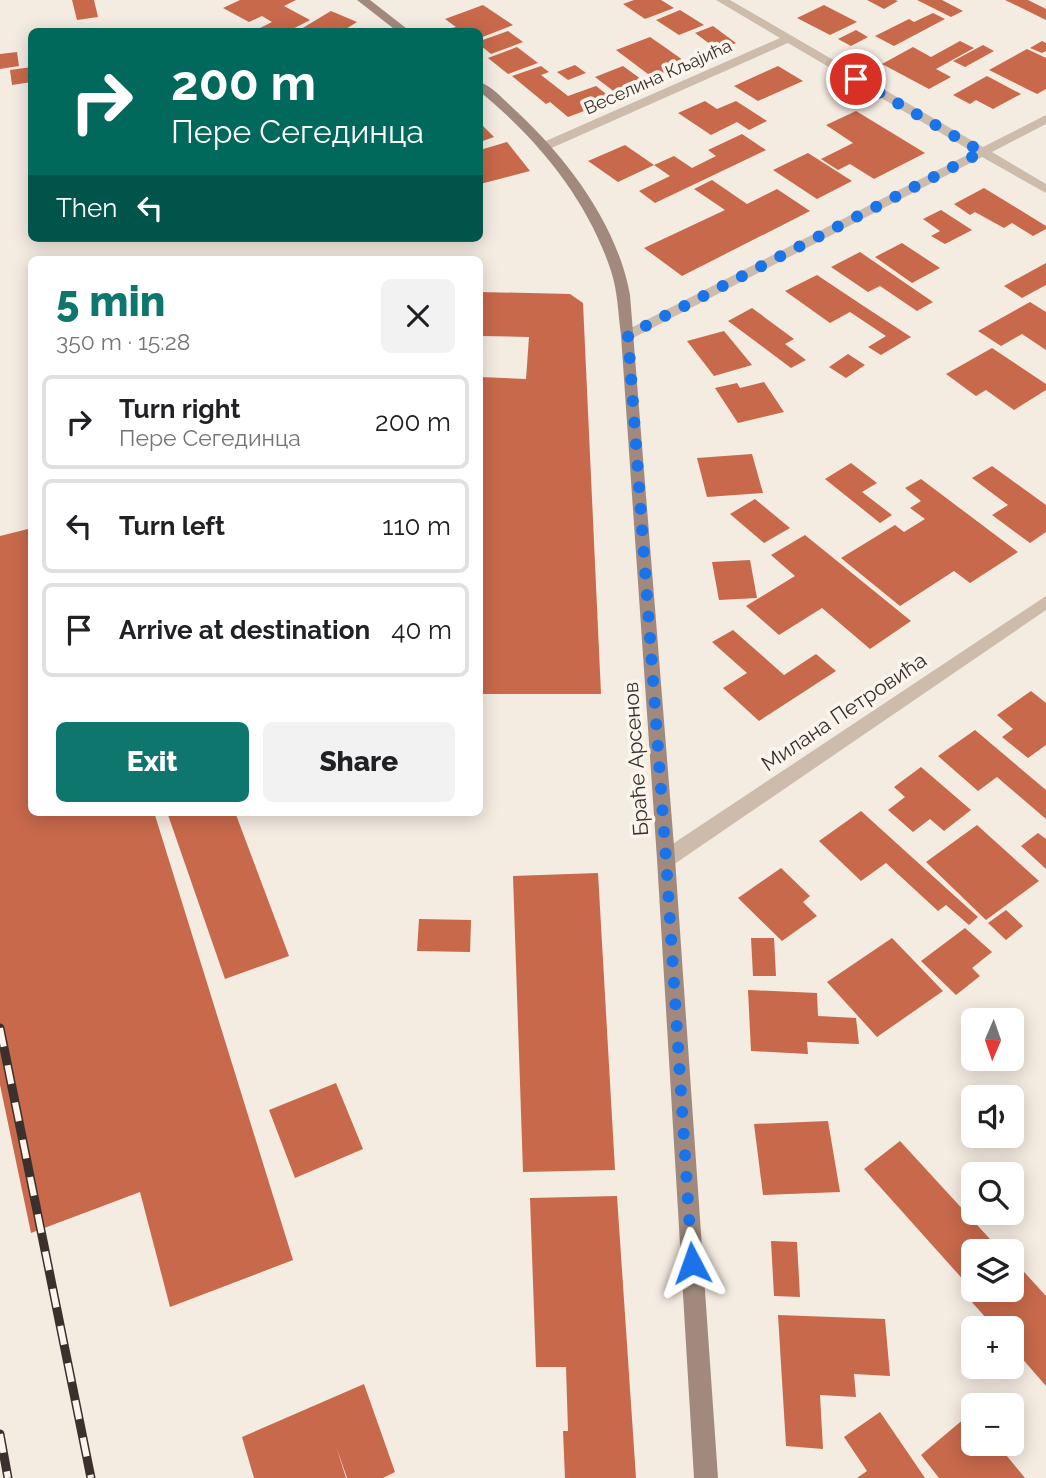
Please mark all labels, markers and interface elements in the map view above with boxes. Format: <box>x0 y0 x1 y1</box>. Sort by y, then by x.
street label: Веселина Кљајића <box>581 35 735 119</box>
pin <box>826 49 886 109</box>
text: 200 m <box>171 54 316 111</box>
icon: right <box>56 56 147 147</box>
icon: arrive <box>837 60 875 98</box>
text: Пере Сегединца <box>171 113 424 150</box>
icon: left <box>131 189 169 227</box>
text: Then <box>56 193 117 223</box>
text: 5 min <box>56 277 166 326</box>
button: close <box>381 279 455 353</box>
text: 350 m · 15:28 <box>56 328 190 355</box>
text: Turn right <box>119 394 240 424</box>
icon: right <box>60 403 98 441</box>
text: 200 m <box>375 407 451 437</box>
text: Пере Сегединца <box>119 424 301 451</box>
icon: left <box>60 507 98 545</box>
text: Turn left <box>119 511 225 541</box>
text: 110 m <box>382 511 451 541</box>
icon: arrive <box>60 611 98 649</box>
text: Arrive at destination <box>119 615 370 645</box>
text: 40 m <box>391 615 452 645</box>
street label: Милана Петровића <box>756 647 931 776</box>
street label: Браће Арсенов <box>618 681 653 837</box>
button: Exit <box>56 722 249 802</box>
button: Share <box>263 722 455 802</box>
north arrow <box>961 1008 1024 1071</box>
map controls <box>961 1008 1024 1456</box>
button: sound <box>961 1085 1024 1148</box>
button: search <box>961 1162 1024 1225</box>
position arrow <box>655 1226 729 1300</box>
button: layers <box>961 1239 1024 1302</box>
button: + <box>961 1316 1024 1379</box>
button: − <box>961 1393 1024 1456</box>

